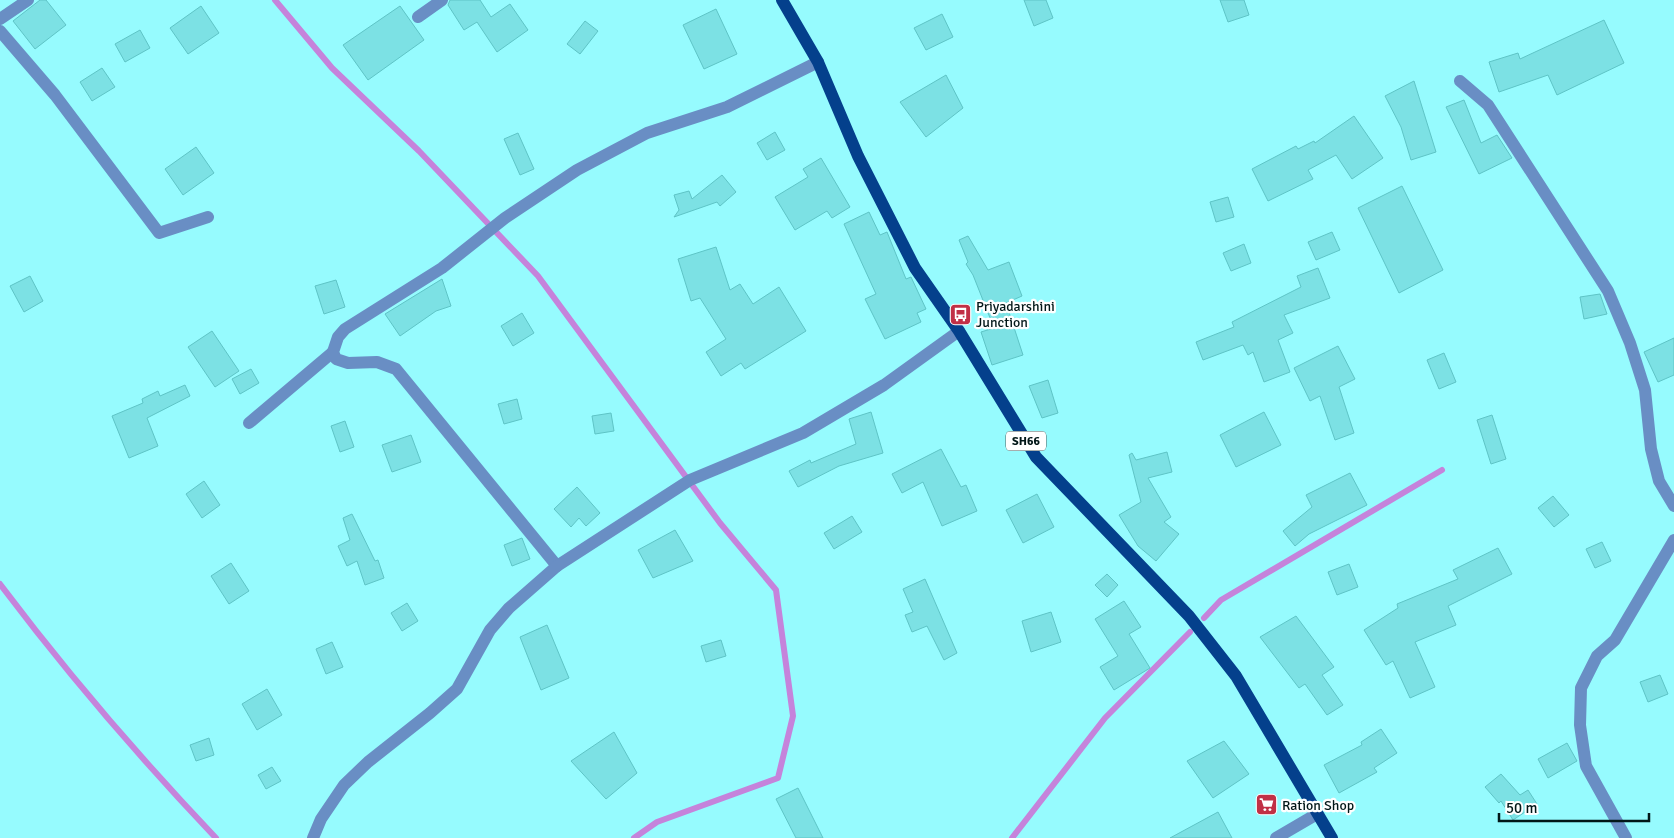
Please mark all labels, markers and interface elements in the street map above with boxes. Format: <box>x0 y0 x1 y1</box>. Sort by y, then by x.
place label: Priyadarshini Junction <box>976 298 1055 331</box>
bus stop icon: Priyadarshini Junction <box>948 302 972 326</box>
road number: SH66 <box>1006 432 1046 451</box>
scale bar <box>1499 790 1649 822</box>
supermarket icon: Ration Shop <box>1254 793 1278 817</box>
place label: Ration Shop <box>1282 797 1354 814</box>
text: 50 m <box>1506 799 1537 817</box>

